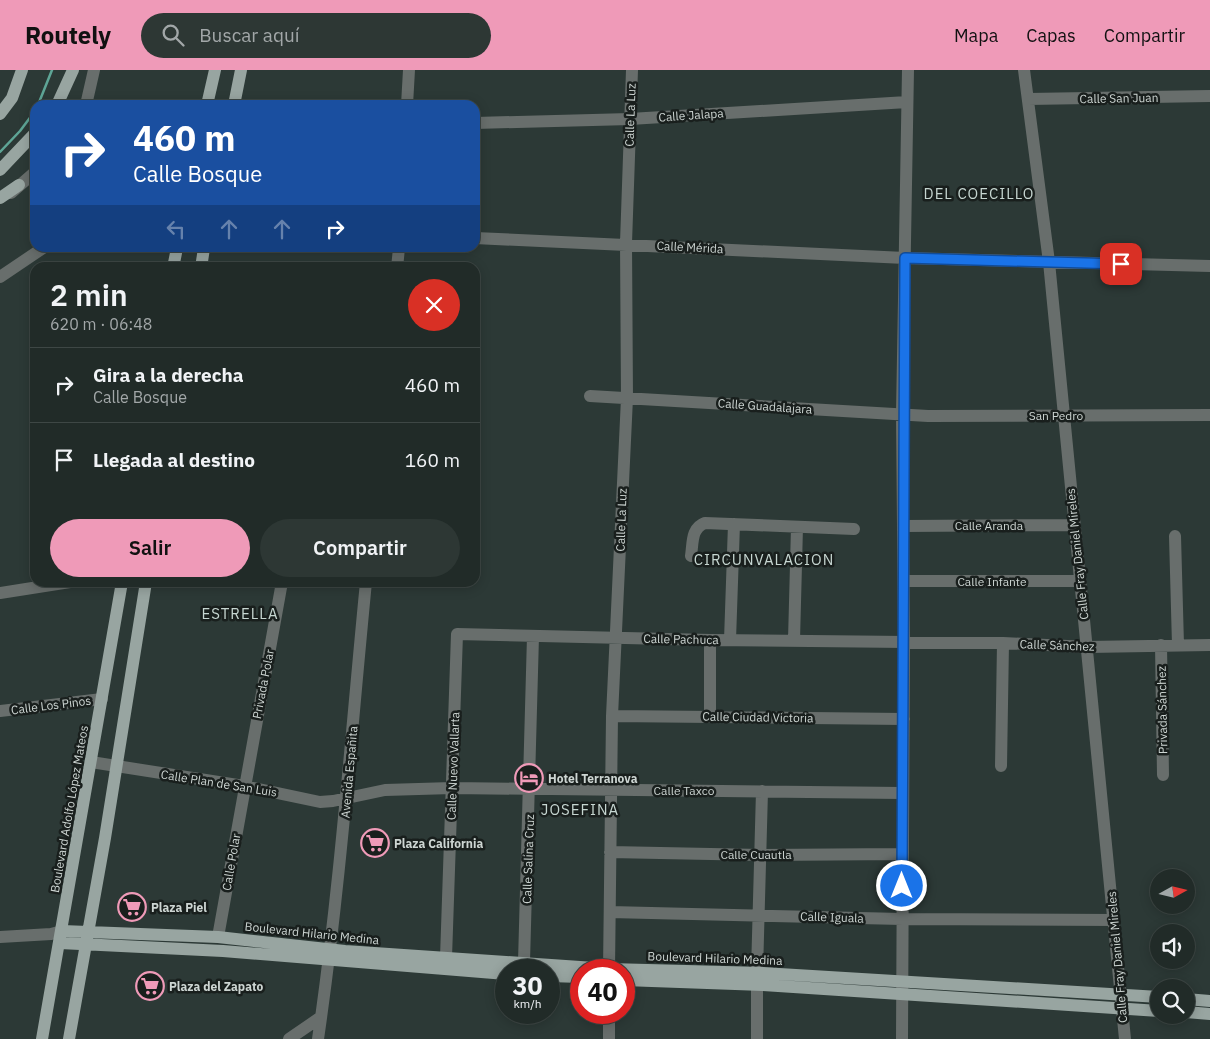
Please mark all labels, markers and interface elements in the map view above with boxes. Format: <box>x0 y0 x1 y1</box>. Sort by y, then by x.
search box <box>141 13 491 58</box>
text: Routely <box>25 19 111 51</box>
icon: search <box>159 21 187 49</box>
text: Buscar aquí <box>199 23 300 47</box>
text: Mapa <box>954 24 998 47</box>
text: Capas <box>1026 24 1076 47</box>
text: Compartir <box>1104 24 1185 47</box>
street label: Calle La Luz <box>621 83 639 147</box>
street label: Calle San Juan <box>1079 90 1159 106</box>
street label: Calle Jalapa <box>658 105 725 125</box>
text: 460 m <box>133 115 236 161</box>
icon: right <box>50 120 115 185</box>
text: Calle Bosque <box>133 159 262 188</box>
district label: DEL COECILLO <box>924 184 1034 203</box>
icon: left <box>162 215 190 243</box>
icon: ahead <box>215 215 243 243</box>
icon: ahead <box>268 215 296 243</box>
icon: right <box>321 215 349 243</box>
street label: Calle Mérida <box>656 238 724 256</box>
pin <box>1100 243 1142 285</box>
icon: arrive <box>1107 250 1135 278</box>
text: 2 min <box>50 275 128 314</box>
button: close <box>408 279 460 331</box>
text: 620 m · 06:48 <box>50 314 152 334</box>
text: Gira a la derecha <box>93 363 244 387</box>
icon: right <box>50 371 78 399</box>
text: 460 m <box>405 373 460 397</box>
text: Calle Bosque <box>93 387 187 407</box>
street label: Calle Guadalajara <box>717 395 813 417</box>
street label: San Pedro <box>1029 408 1084 423</box>
icon: arrive <box>50 446 78 474</box>
text: Llegada al destino <box>93 448 255 472</box>
text: 160 m <box>405 448 460 472</box>
street label: Calle Fray Daniel Mireles <box>1063 487 1091 620</box>
street label: Calle La Luz <box>612 488 630 552</box>
street label: Calle Aranda <box>955 518 1024 533</box>
button: Salir <box>50 519 250 577</box>
button: Compartir <box>260 519 460 577</box>
district label: CIRCUNVALACION <box>694 550 834 569</box>
street label: Calle Infante <box>957 574 1027 589</box>
district label: ESTRELLA <box>201 604 279 623</box>
street label: Calle Pachuca <box>643 631 719 647</box>
street label: Calle Sánchez <box>1019 636 1095 654</box>
street label: Privada Polar <box>249 647 277 720</box>
street label: Privada Sánchez <box>1154 665 1170 754</box>
street label: Calle Los Pinos <box>10 693 92 717</box>
street label: Calle Ciudad Victoria <box>702 709 814 725</box>
street label: Calle Nuevo Vallarta <box>444 711 462 820</box>
street label: Boulevard Adolfo López Mateos <box>47 724 91 894</box>
street label: Avenida Españita <box>337 725 361 819</box>
hotel icon: Hotel Terranova <box>514 763 544 793</box>
street label: Calle Plan de San Luis <box>160 766 278 800</box>
place label: Hotel Terranova <box>548 771 638 786</box>
street label: Calle Taxco <box>654 783 715 798</box>
district label: JOSEFINA <box>541 800 619 819</box>
street label: Calle Salina Cruz <box>519 813 537 904</box>
supermarket icon: Plaza California <box>360 828 390 858</box>
street label: Calle Polar <box>219 832 243 892</box>
place label: Plaza California <box>394 836 483 851</box>
street label: Calle Cuautla <box>720 847 792 862</box>
position arrow <box>875 859 927 911</box>
north arrow <box>1150 869 1195 914</box>
map controls <box>1150 869 1195 1024</box>
street label: Calle Fray Daniel Mireles <box>1104 890 1130 1023</box>
supermarket icon: Plaza Piel <box>117 892 147 922</box>
place label: Plaza Piel <box>151 900 207 915</box>
street label: Calle Iguala <box>800 908 865 926</box>
street label: Boulevard Hilario Medina <box>244 918 381 948</box>
button: sound <box>1150 924 1195 969</box>
street label: Boulevard Hilario Medina <box>647 948 783 968</box>
speed limit sign: 40 <box>570 959 635 1024</box>
text: 30 <box>512 969 543 1002</box>
supermarket icon: Plaza del Zapato <box>135 971 165 1001</box>
place label: Plaza del Zapato <box>169 979 263 994</box>
button: search <box>1150 979 1195 1024</box>
text: km/h <box>513 996 542 1011</box>

